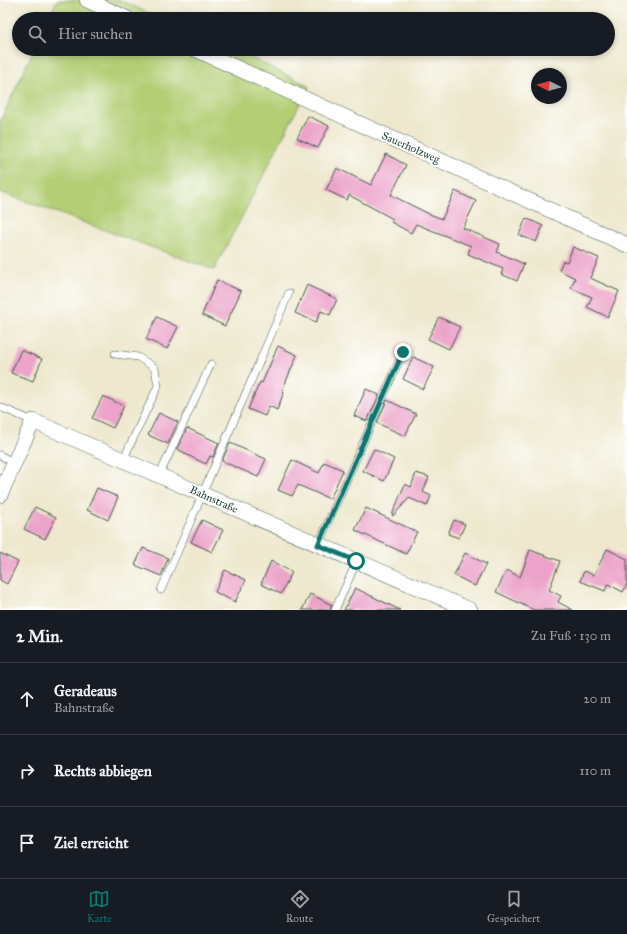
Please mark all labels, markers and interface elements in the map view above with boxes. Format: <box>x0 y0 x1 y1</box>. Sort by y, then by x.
search box <box>12 12 615 56</box>
icon: search <box>26 23 48 45</box>
text: Hier suchen <box>58 25 133 43</box>
north arrow <box>531 68 567 104</box>
street label: Sauerholzweg <box>380 129 443 166</box>
route end <box>394 343 412 361</box>
street label: Bahnstraße <box>188 483 240 516</box>
route start <box>347 552 365 570</box>
text: 2 Min. <box>16 626 63 647</box>
text: Zu Fuß · 130 m <box>531 628 611 644</box>
text: Geradeaus <box>54 682 117 700</box>
icon: ahead <box>16 688 38 710</box>
text: 20 m <box>583 691 611 707</box>
text: Bahnstraße <box>54 700 114 716</box>
icon: right <box>16 760 38 782</box>
text: Rechts abbiegen <box>54 762 152 780</box>
text: 110 m <box>579 763 611 779</box>
icon: arrive <box>16 832 38 854</box>
text: Ziel erreicht <box>54 834 129 852</box>
tab: Karte <box>87 888 112 925</box>
tab: Route <box>286 888 313 925</box>
tab: Gespeichert <box>487 888 540 925</box>

